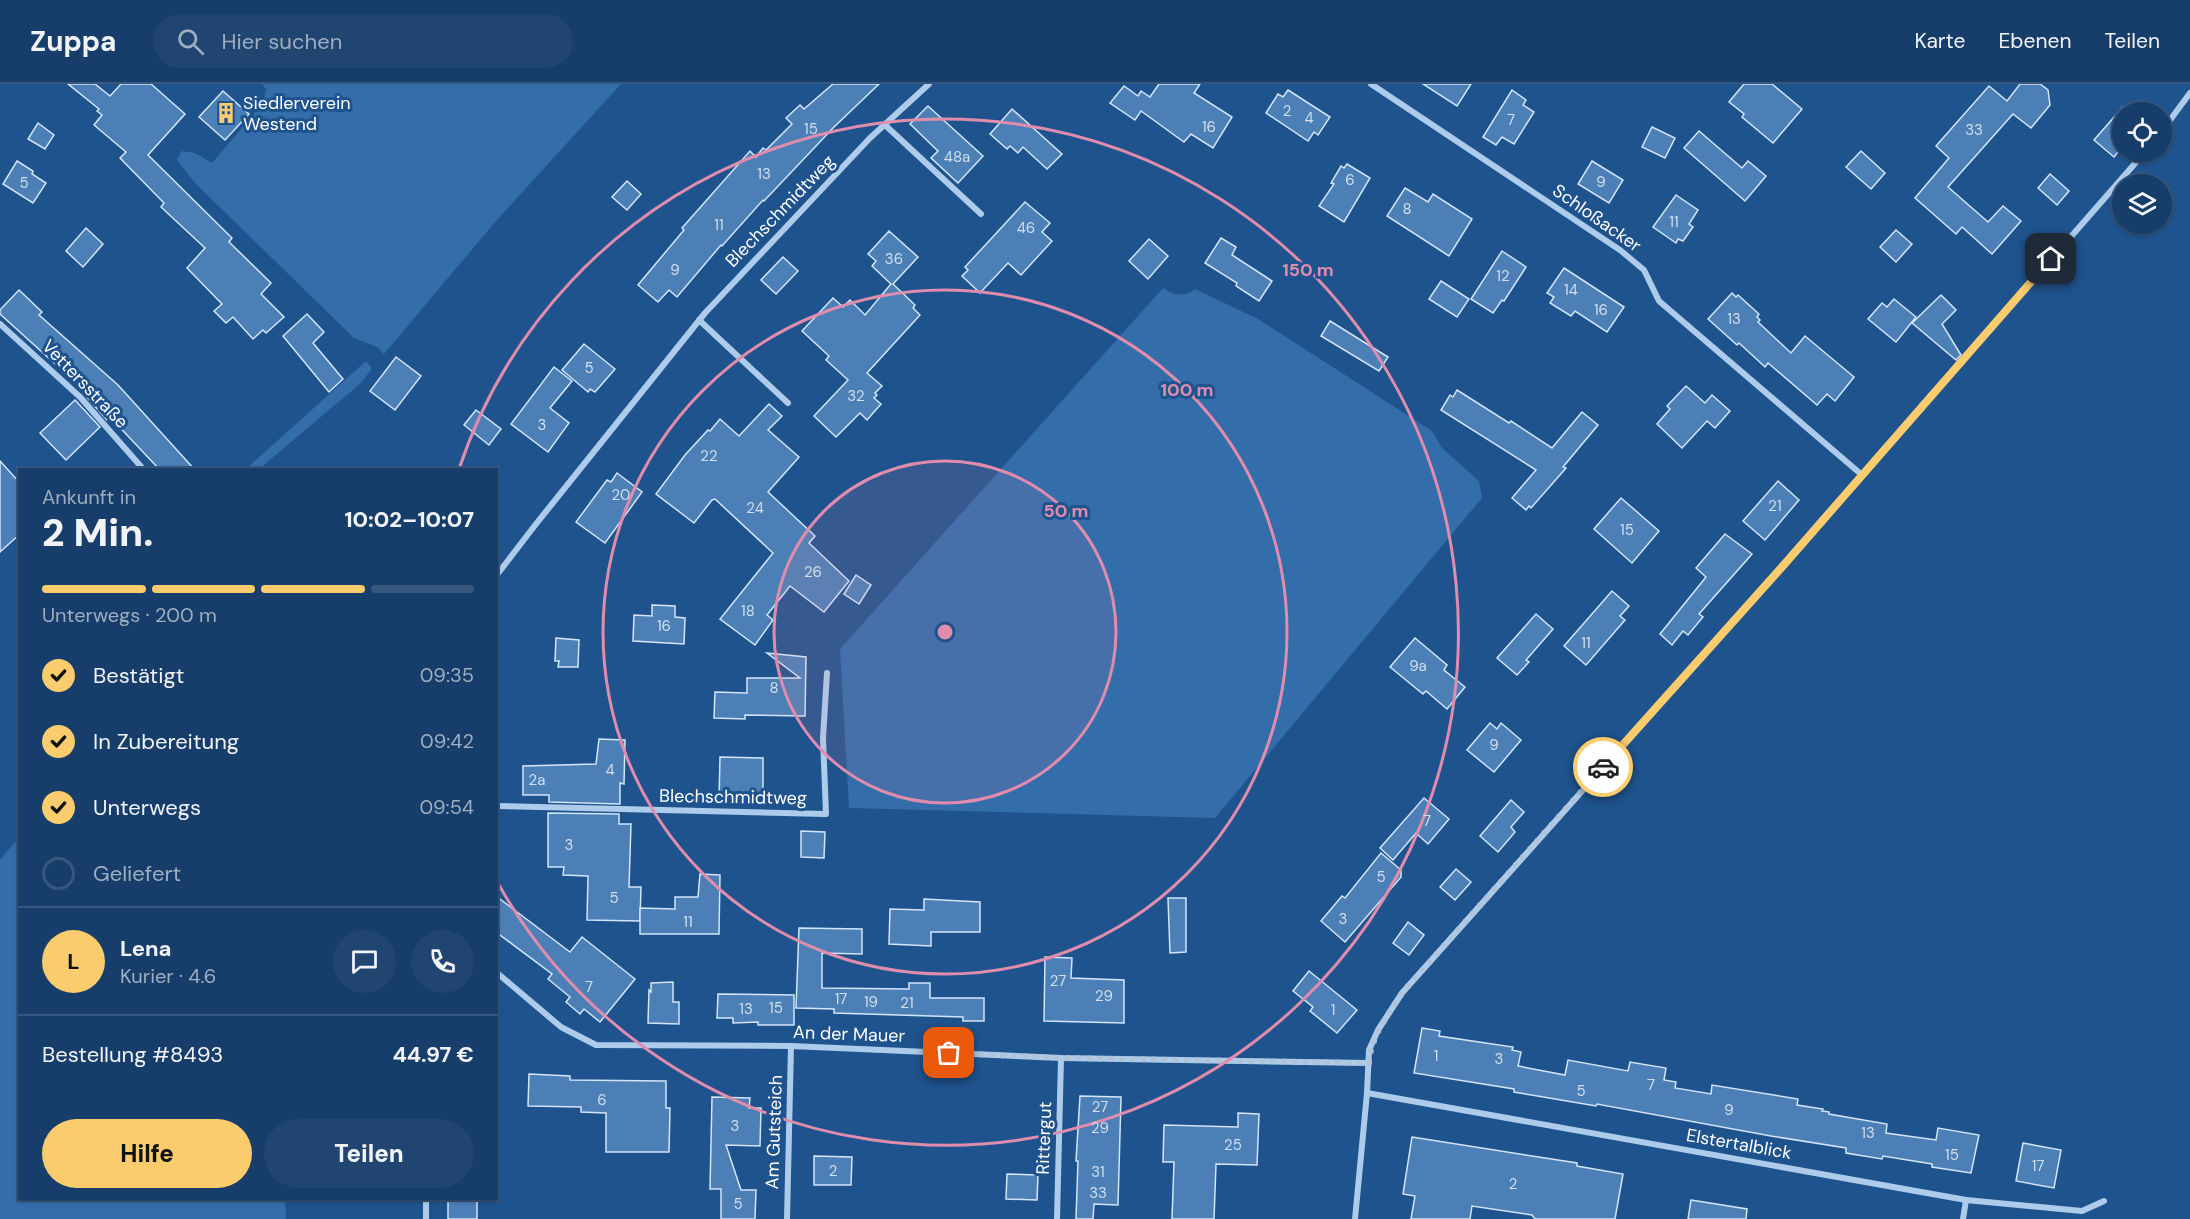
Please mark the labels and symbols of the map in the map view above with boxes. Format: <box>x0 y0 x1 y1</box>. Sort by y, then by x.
place label: Siedlerverein Westend <box>243 91 351 136</box>
building icon: Siedlerverein Westend <box>214 101 238 125</box>
house number: 2 <box>1283 101 1291 121</box>
house number: 4 <box>1304 108 1314 128</box>
house number: 7 <box>1507 110 1515 130</box>
house number: 16 <box>1202 117 1216 137</box>
house number: 15 <box>804 119 818 139</box>
house number: 33 <box>1965 120 1983 140</box>
house number: 48a <box>944 147 970 167</box>
street label: Blechschmidtweg <box>720 150 840 272</box>
house number: 13 <box>757 164 771 184</box>
house number: 6 <box>1345 170 1355 190</box>
house number: 9 <box>1596 172 1606 192</box>
house number: 5 <box>19 173 29 193</box>
street label: Schloßacker <box>1548 179 1646 258</box>
house number: 8 <box>1402 199 1412 219</box>
house number: 11 <box>1669 212 1679 232</box>
house number: 11 <box>714 215 724 235</box>
house number: 46 <box>1017 218 1035 238</box>
pin <box>2025 233 2076 284</box>
house number: 36 <box>885 249 903 269</box>
text: 150 m <box>1282 258 1334 282</box>
house number: 9 <box>670 260 680 280</box>
house number: 12 <box>1496 266 1510 286</box>
house number: 14 <box>1564 280 1578 300</box>
house number: 16 <box>1594 300 1608 320</box>
house number: 13 <box>1727 309 1741 329</box>
street label: Vettersstraße <box>37 334 133 434</box>
house number: 5 <box>584 358 594 378</box>
text: 100 m <box>1160 378 1214 402</box>
house number: 32 <box>847 386 865 406</box>
house number: 3 <box>538 415 546 435</box>
house number: 22 <box>700 446 718 466</box>
house number: 20 <box>612 485 630 505</box>
house number: 21 <box>1768 496 1782 516</box>
house number: 24 <box>746 498 764 518</box>
text: 50 m <box>1043 499 1089 523</box>
house number: 15 <box>1620 520 1634 540</box>
house number: 26 <box>804 562 822 582</box>
house number: 18 <box>741 601 755 621</box>
house number: 16 <box>657 616 671 636</box>
centre of rings <box>935 622 955 642</box>
house number: 11 <box>1581 633 1591 653</box>
house number: 9a <box>1409 656 1427 676</box>
house number: 8 <box>769 678 779 698</box>
house number: 9 <box>1489 735 1499 755</box>
courier <box>1573 737 1633 797</box>
house number: 4 <box>605 760 615 780</box>
house number: 2a <box>529 770 545 790</box>
street label: Blechschmidtweg <box>659 784 807 810</box>
house number: 7 <box>1423 811 1431 831</box>
house number: 3 <box>565 835 573 855</box>
house number: 5 <box>1376 867 1386 887</box>
house number: 5 <box>609 888 619 908</box>
house number: 3 <box>1339 909 1347 929</box>
house number: 11 <box>683 912 693 932</box>
house number: 27 <box>1050 971 1066 991</box>
house number: 7 <box>585 977 593 997</box>
house number: 29 <box>1095 986 1113 1006</box>
house number: 17 <box>835 989 847 1009</box>
house number: 19 <box>864 992 878 1012</box>
house number: 21 <box>900 993 914 1013</box>
house number: 15 <box>769 998 783 1018</box>
house number: 13 <box>739 999 753 1019</box>
house number: 1 <box>1331 1000 1335 1020</box>
street label: An der Mauer <box>793 1020 906 1048</box>
pin <box>923 1027 974 1078</box>
house number: 1 <box>1434 1046 1438 1066</box>
house number: 3 <box>1495 1049 1503 1069</box>
street label: Am Gutsteich <box>760 1074 788 1190</box>
house number: 7 <box>1647 1075 1655 1095</box>
house number: 5 <box>1576 1081 1586 1101</box>
house number: 6 <box>597 1090 607 1110</box>
house number: 27 <box>1092 1097 1108 1117</box>
house number: 9 <box>1724 1100 1734 1120</box>
street label: Rittergut <box>1031 1101 1057 1175</box>
house number: 3 <box>731 1116 739 1136</box>
house number: 29 <box>1091 1118 1109 1138</box>
street label: Elstertalblick <box>1685 1123 1793 1165</box>
house number: 13 <box>1861 1123 1875 1143</box>
house number: 25 <box>1224 1135 1242 1155</box>
house number: 15 <box>1945 1145 1959 1165</box>
house number: 17 <box>2032 1156 2044 1176</box>
house number: 2 <box>829 1161 837 1181</box>
house number: 31 <box>1091 1162 1105 1182</box>
house number: 2 <box>1509 1174 1517 1194</box>
house number: 33 <box>1089 1183 1107 1203</box>
house number: 5 <box>733 1194 743 1214</box>

